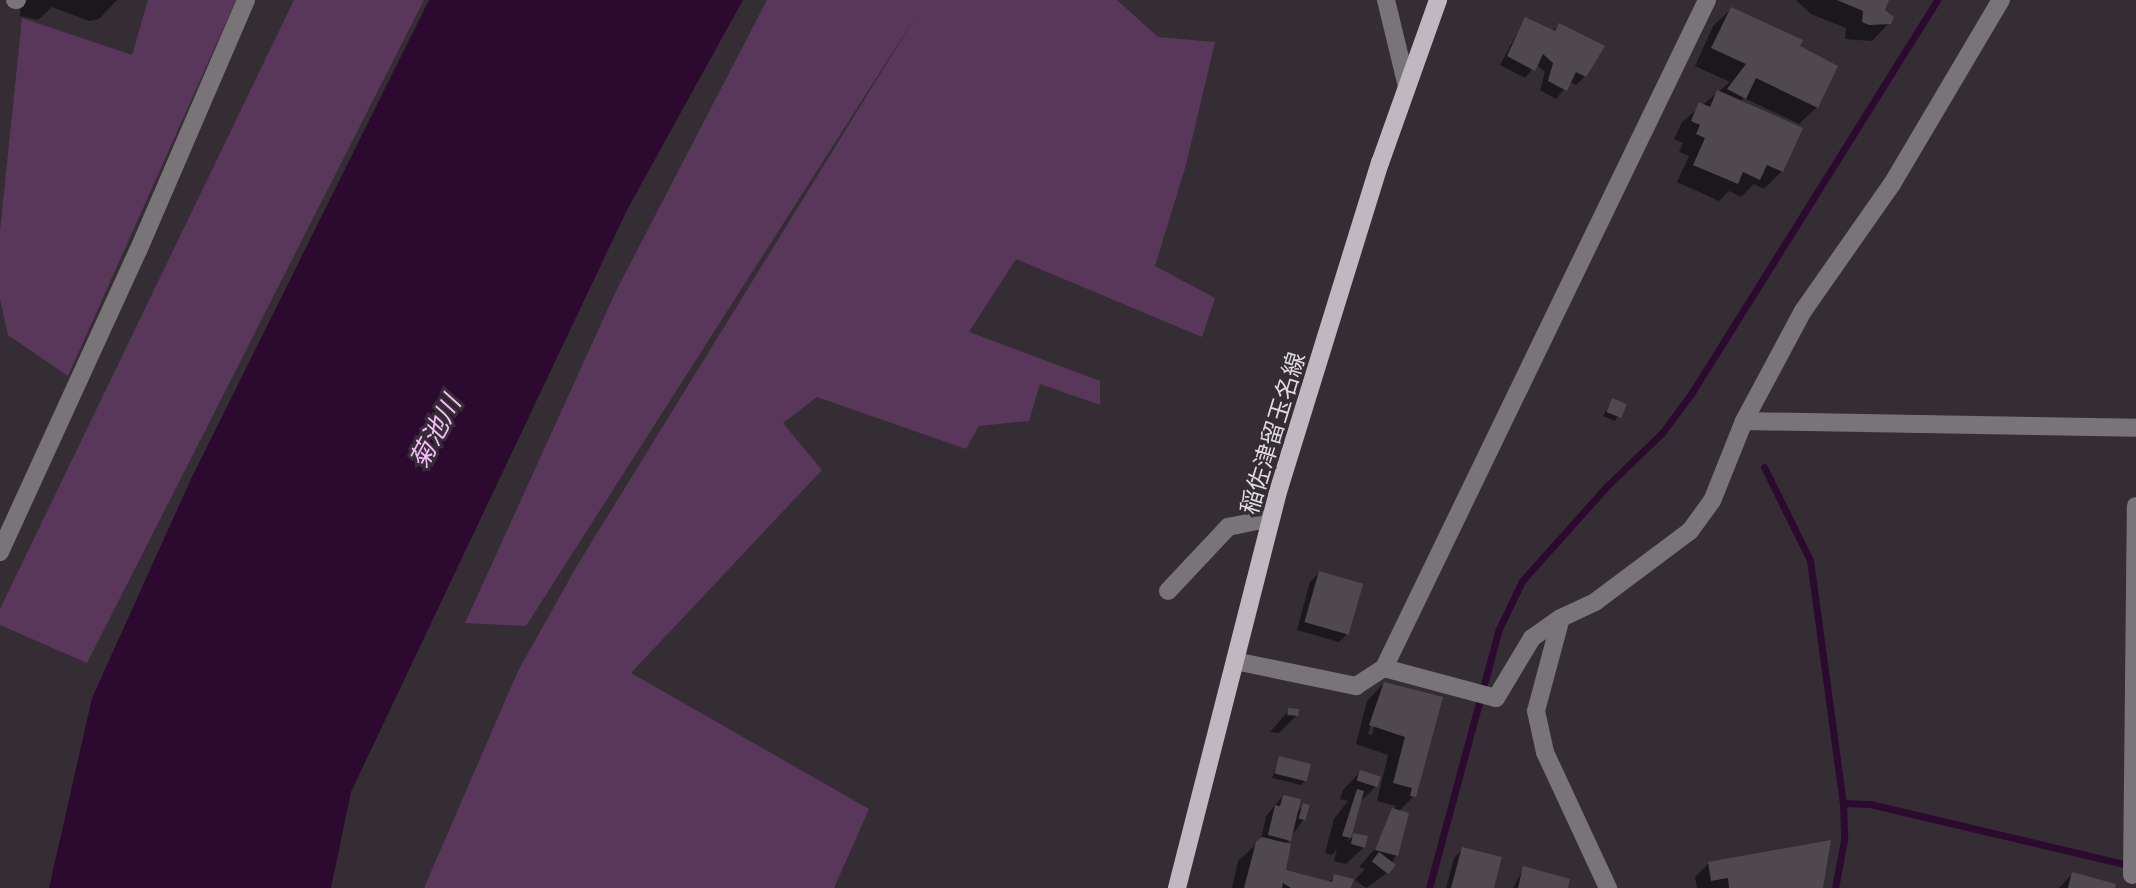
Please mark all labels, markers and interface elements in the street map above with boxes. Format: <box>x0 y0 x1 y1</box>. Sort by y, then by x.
street label: 稲佐津留玉名線 <box>1234 348 1310 518</box>
water label: 菊池川 <box>403 390 467 474</box>

